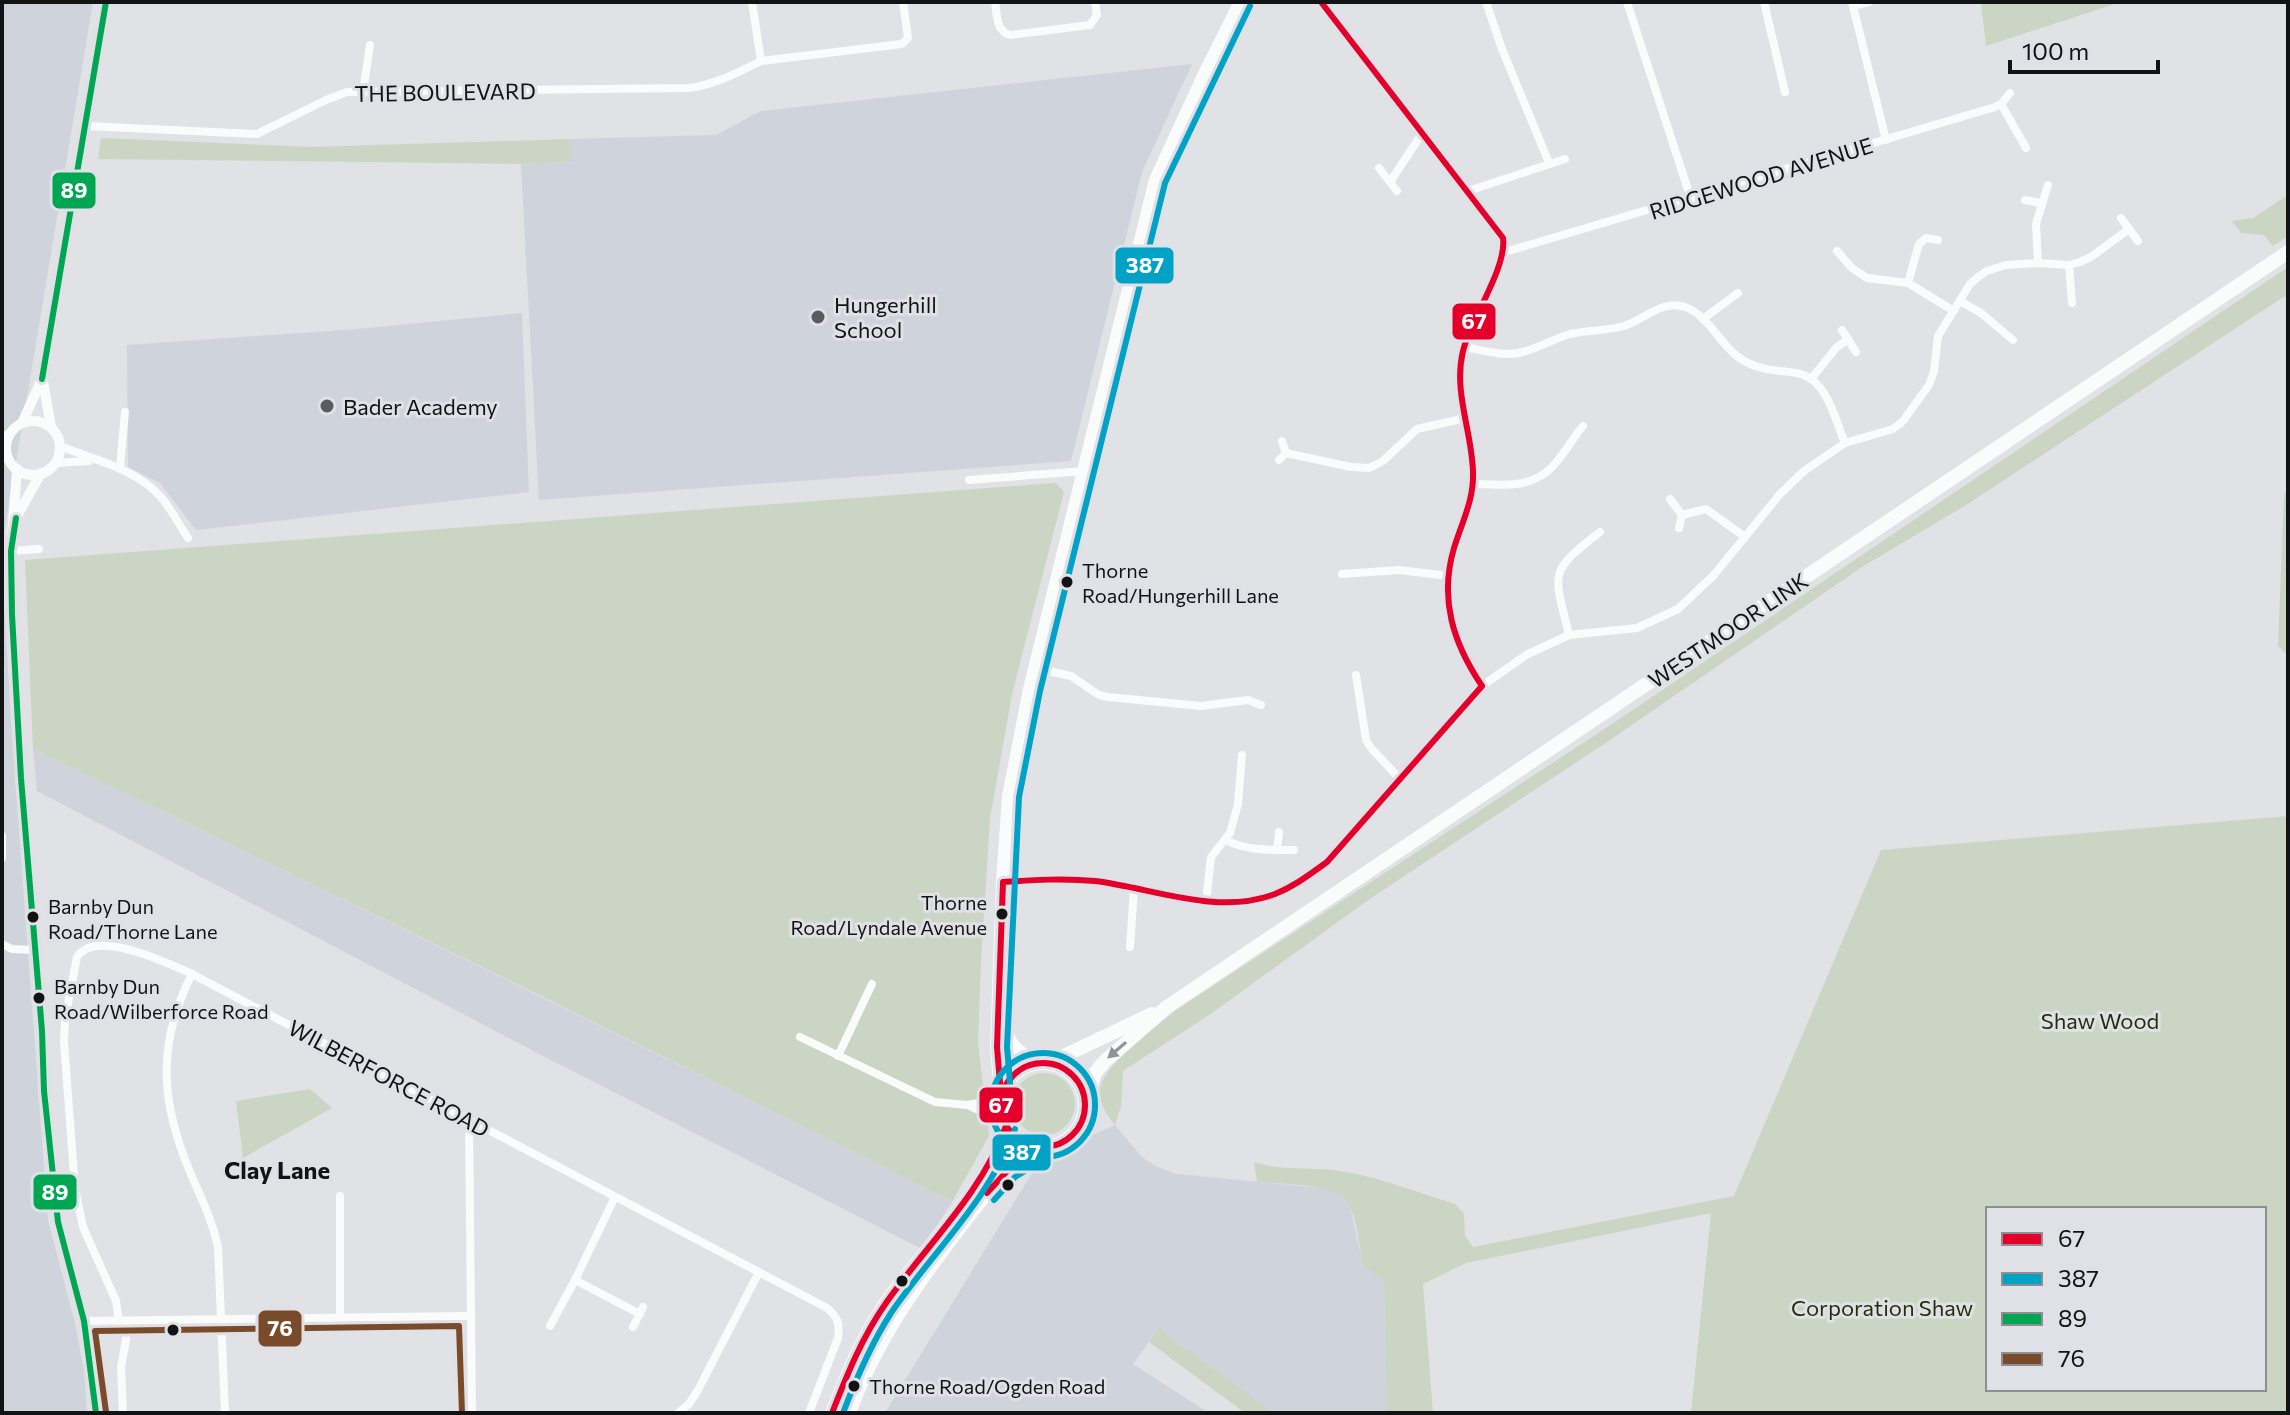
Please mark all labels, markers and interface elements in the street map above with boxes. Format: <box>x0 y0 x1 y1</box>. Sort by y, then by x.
scale bar <box>2010 24 2158 74</box>
text: 100 m <box>2022 36 2089 65</box>
street label: THE BOULEVARD <box>354 77 536 107</box>
street label: RIDGEWOOD AVENUE <box>1646 131 1876 225</box>
line badge: 89 <box>51 171 97 210</box>
text: 89 <box>60 176 88 203</box>
line badge: 387 <box>1114 246 1175 285</box>
text: 387 <box>1126 251 1164 278</box>
place label: Hungerhill School <box>834 291 937 343</box>
line badge: 67 <box>1451 302 1497 341</box>
text: 67 <box>1461 307 1487 334</box>
marker: Hungerhill School <box>809 308 827 326</box>
place label: Bader Academy <box>343 393 498 420</box>
marker: Bader Academy <box>318 397 336 415</box>
place label: Thorne Road/Hungerhill Lane <box>1082 558 1279 607</box>
street label: WESTMOOR LINK <box>1643 566 1813 694</box>
marker: Thorne Road/Hungerhill Lane <box>1059 574 1075 590</box>
place label: Thorne Road/Lyndale Avenue <box>791 890 987 939</box>
place label: Barnby Dun Road/Thorne Lane <box>48 894 218 943</box>
marker: Thorne Road/Lyndale Avenue <box>994 906 1010 922</box>
marker: Barnby Dun Road/Thorne Lane <box>25 909 41 925</box>
place label: Barnby Dun Road/Wilberforce Road <box>54 974 269 1023</box>
marker: Barnby Dun Road/Wilberforce Road <box>31 990 47 1006</box>
park label: Shaw Wood <box>2041 1007 2159 1034</box>
street label: WILBERFORCE ROAD <box>284 1014 494 1142</box>
one-way arrow <box>1108 1041 1128 1058</box>
line badge: 67 <box>978 1086 1024 1124</box>
text: 67 <box>988 1091 1014 1118</box>
line badge: 387 <box>991 1133 1052 1172</box>
text: 387 <box>1003 1138 1041 1165</box>
district label: Clay Lane <box>224 1155 330 1184</box>
line badge: 89 <box>32 1173 78 1211</box>
unlabelled marker <box>1000 1177 1016 1193</box>
text: 89 <box>41 1178 69 1205</box>
legend <box>1986 1207 2266 1391</box>
text: 67 <box>2058 1223 2085 1252</box>
text: 387 <box>2058 1263 2099 1292</box>
unlabelled marker <box>894 1273 910 1289</box>
park label: Corporation Shaw <box>1791 1294 1974 1321</box>
text: 89 <box>2058 1303 2087 1332</box>
line badge: 76 <box>257 1309 303 1348</box>
text: 76 <box>267 1314 293 1341</box>
unlabelled marker <box>165 1322 181 1338</box>
text: 76 <box>2058 1343 2085 1372</box>
place label: Thorne Road/Ogden Road <box>869 1374 1105 1398</box>
marker: Thorne Road/Ogden Road <box>846 1378 862 1394</box>

